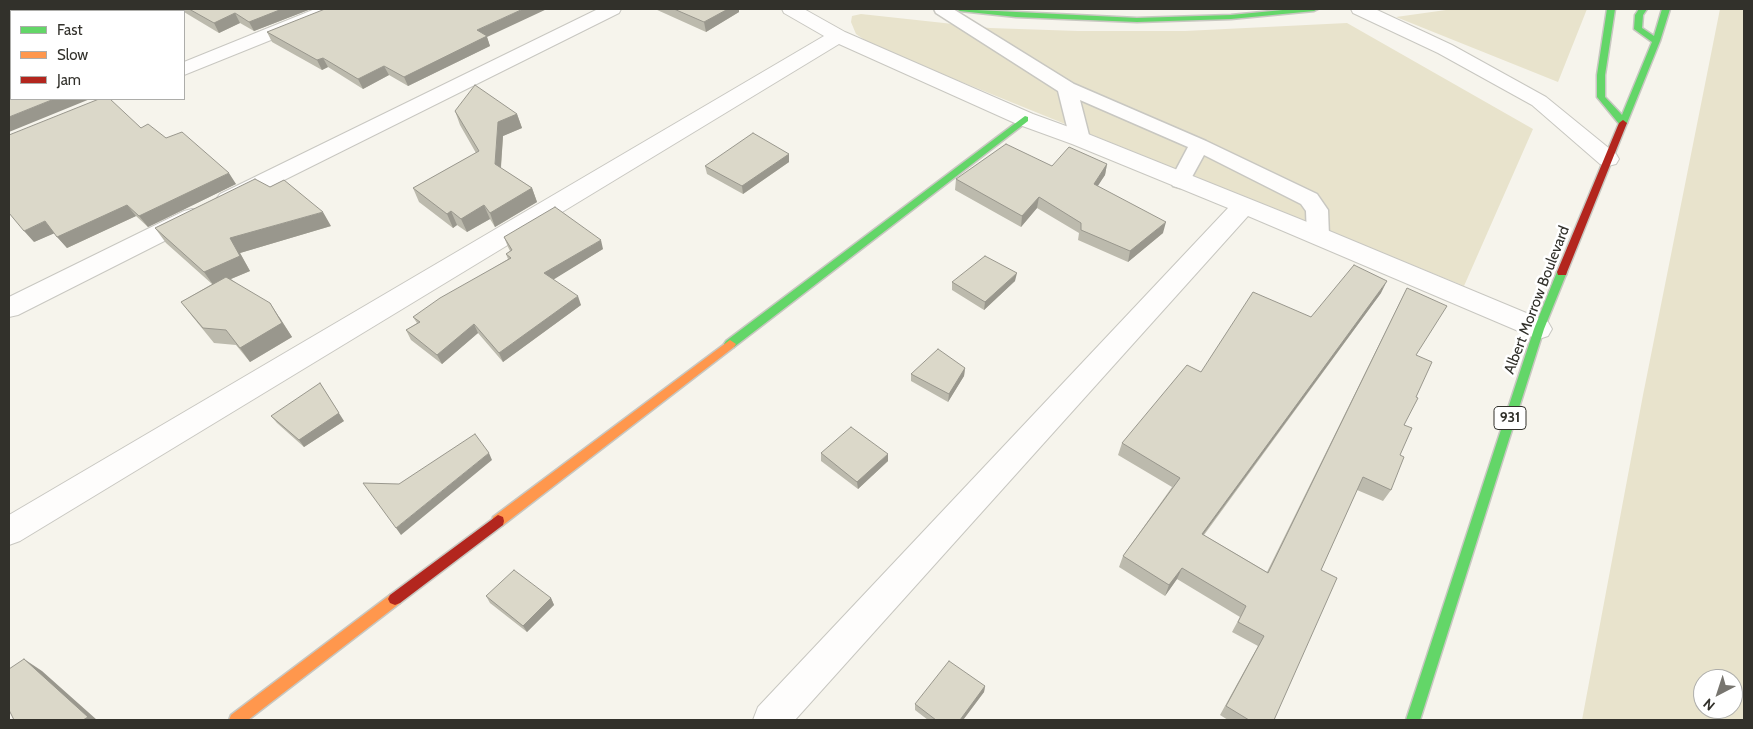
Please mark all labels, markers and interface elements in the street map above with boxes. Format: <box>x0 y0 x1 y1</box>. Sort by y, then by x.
legend <box>10 10 185 100</box>
text: Fast <box>57 21 82 39</box>
text: Slow <box>57 46 88 64</box>
text: Jam <box>57 71 81 89</box>
street label: Albert Morrow Boulevard <box>1500 223 1574 377</box>
road number: 931 <box>1494 406 1526 429</box>
north arrow <box>1693 669 1743 719</box>
text: N <box>1699 695 1719 715</box>

